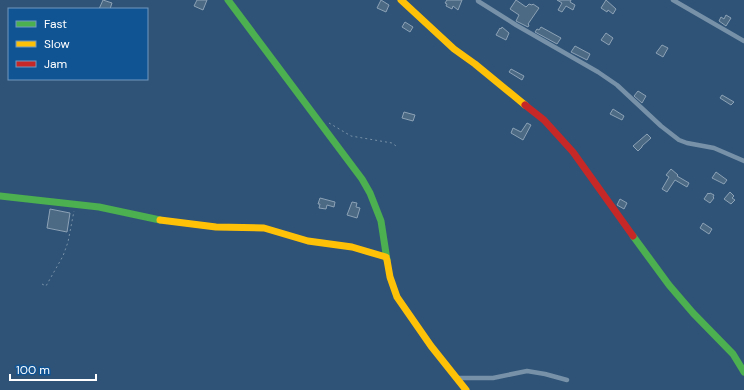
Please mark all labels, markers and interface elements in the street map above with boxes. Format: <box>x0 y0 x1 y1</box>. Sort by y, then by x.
legend <box>8 8 148 80</box>
text: Fast <box>44 16 67 32</box>
text: Slow <box>44 36 70 52</box>
text: Jam <box>44 56 67 72</box>
scale bar <box>10 356 96 382</box>
text: 100 m <box>16 362 50 378</box>

